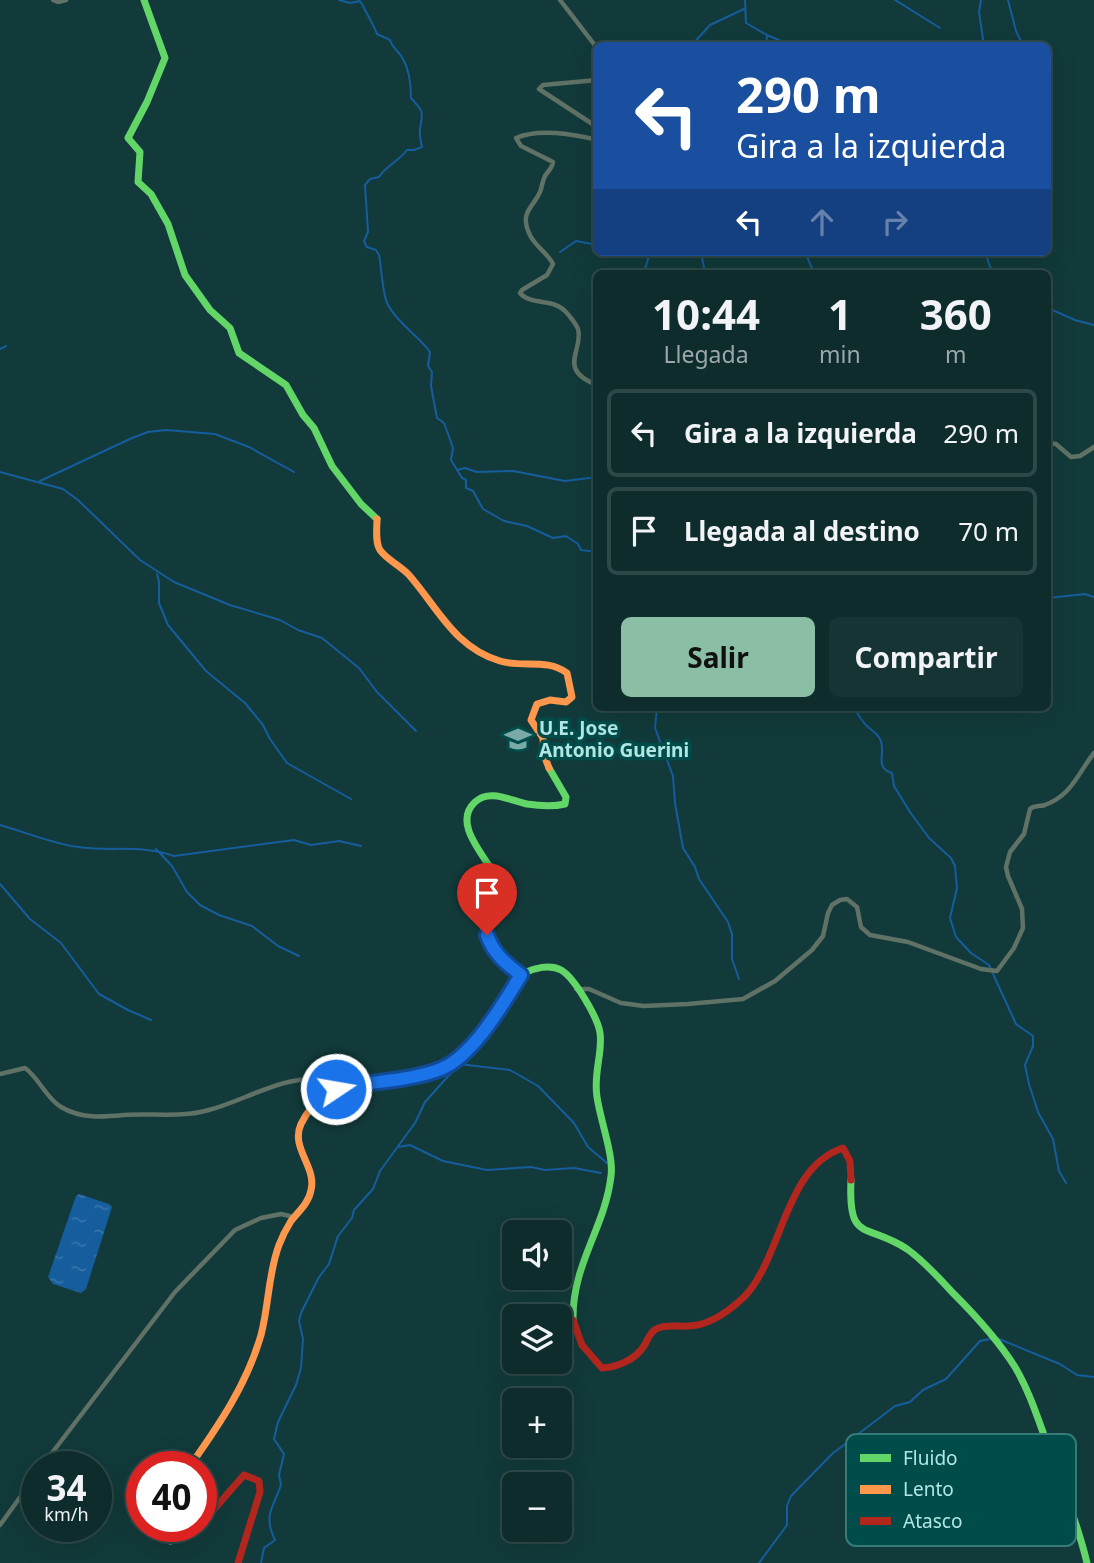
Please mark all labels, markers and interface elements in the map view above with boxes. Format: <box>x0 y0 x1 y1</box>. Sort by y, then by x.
text: 290 m <box>736 61 881 127</box>
icon: left <box>621 70 712 161</box>
text: Gira a la izquierda <box>736 124 1006 167</box>
icon: left <box>730 203 768 241</box>
icon: ahead <box>803 203 841 241</box>
icon: right <box>876 203 914 241</box>
text: 10:44 <box>652 285 760 342</box>
text: 1 <box>828 285 852 342</box>
text: 360 <box>920 285 992 342</box>
text: Llegada <box>664 338 749 370</box>
text: min <box>819 338 861 370</box>
text: m <box>945 338 967 370</box>
icon: left <box>625 414 663 452</box>
text: Gira a la izquierda <box>684 415 917 451</box>
text: 290 m <box>943 415 1019 451</box>
icon: arrive <box>625 512 663 550</box>
text: Llegada al destino <box>684 513 920 549</box>
text: 70 m <box>958 513 1019 549</box>
button: Salir <box>621 617 815 697</box>
button: Compartir <box>829 617 1023 697</box>
place label: U.E. Jose Antonio Guerini <box>539 715 689 763</box>
school or university icon: U.E. Jose Antonio Guerini <box>503 724 533 754</box>
pin <box>457 863 517 935</box>
icon: arrive <box>468 874 506 912</box>
position arrow <box>299 1052 373 1126</box>
map controls <box>502 1220 572 1542</box>
button: sound <box>502 1220 572 1290</box>
button: layers <box>502 1304 572 1374</box>
button: + <box>502 1388 572 1458</box>
legend <box>846 1434 1076 1546</box>
text: Fluido <box>903 1445 958 1471</box>
speed limit sign: 40 <box>126 1451 217 1542</box>
text: 34 <box>46 1464 87 1511</box>
button: − <box>502 1472 572 1542</box>
text: Lento <box>903 1476 954 1502</box>
text: km/h <box>44 1502 89 1526</box>
text: Atasco <box>903 1508 962 1534</box>

